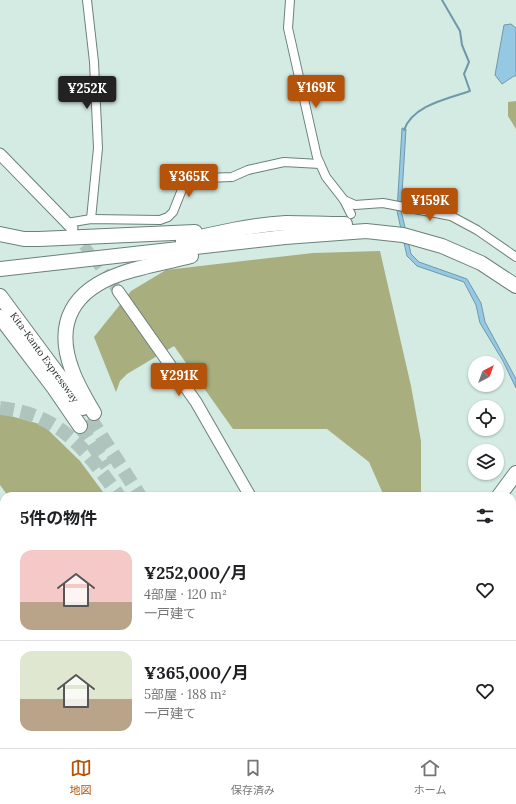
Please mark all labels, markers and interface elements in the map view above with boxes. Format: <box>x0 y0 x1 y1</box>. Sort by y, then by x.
pin: ¥169K <box>288 75 344 109</box>
pin: ¥252K <box>59 76 115 110</box>
text: ¥169K <box>297 79 335 96</box>
text: ¥252K <box>67 80 107 97</box>
pin: ¥365K <box>161 164 217 198</box>
text: ¥365K <box>169 168 209 185</box>
pin: ¥159K <box>402 188 458 222</box>
text: ¥159K <box>411 192 449 209</box>
street label: Kita-Kanto Expressway <box>7 310 82 406</box>
north arrow <box>468 356 504 392</box>
map controls <box>468 356 504 480</box>
pin: ¥291K <box>151 363 207 397</box>
text: ¥291K <box>160 367 198 384</box>
button: locate <box>468 400 504 436</box>
button: layers <box>468 444 504 480</box>
icon: filters <box>474 505 496 527</box>
text: 5件の物件 <box>20 507 97 529</box>
text: ¥252,000/月 <box>144 562 248 584</box>
icon: home <box>52 566 100 614</box>
icon: heart <box>474 579 496 601</box>
text: 4部屋 · 120 m² <box>144 586 227 603</box>
text: 一戸建て <box>144 605 196 622</box>
text: ¥365,000/月 <box>144 662 249 684</box>
icon: home <box>52 667 100 715</box>
icon: heart <box>474 680 496 702</box>
text: 5部屋 · 188 m² <box>144 686 227 703</box>
text: 一戸建て <box>144 705 196 722</box>
tab: 地図 <box>70 757 92 797</box>
tab: 保存済み <box>231 757 275 797</box>
tab: ホーム <box>414 757 446 797</box>

